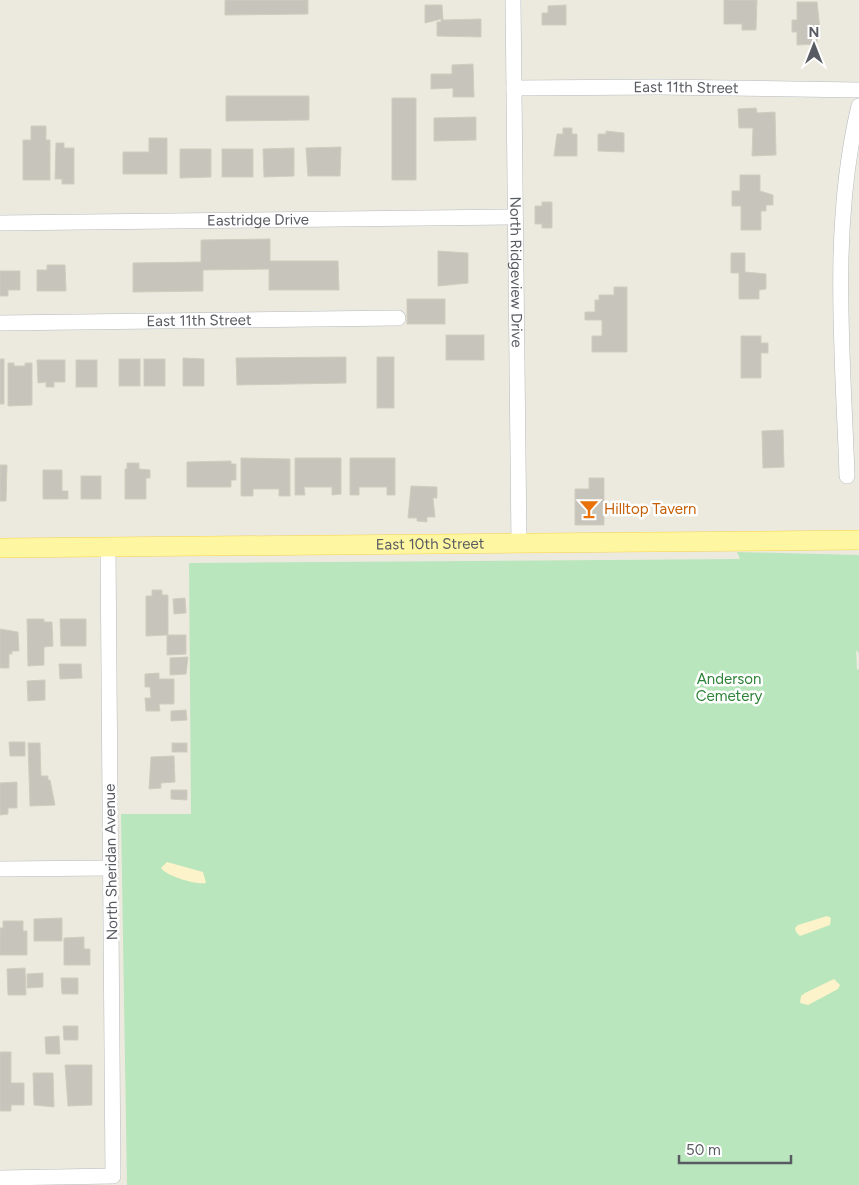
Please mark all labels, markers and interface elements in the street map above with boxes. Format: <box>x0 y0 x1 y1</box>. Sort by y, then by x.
north arrow <box>789 20 839 70</box>
text: N <box>809 24 819 41</box>
street label: East 11th Street <box>633 78 739 97</box>
street label: North Ridgeview Drive <box>506 196 526 348</box>
street label: Eastridge Drive <box>207 210 309 230</box>
street label: East 11th Street <box>146 311 252 330</box>
bar icon: Hilltop Tavern <box>578 498 600 520</box>
place label: Hilltop Tavern <box>604 500 696 518</box>
street label: East 10th Street <box>376 534 485 554</box>
park label: Anderson Cemetery <box>696 670 762 705</box>
street label: North Sheridan Avenue <box>101 784 121 940</box>
scale bar <box>679 1132 792 1164</box>
text: 50 m <box>686 1141 721 1159</box>

